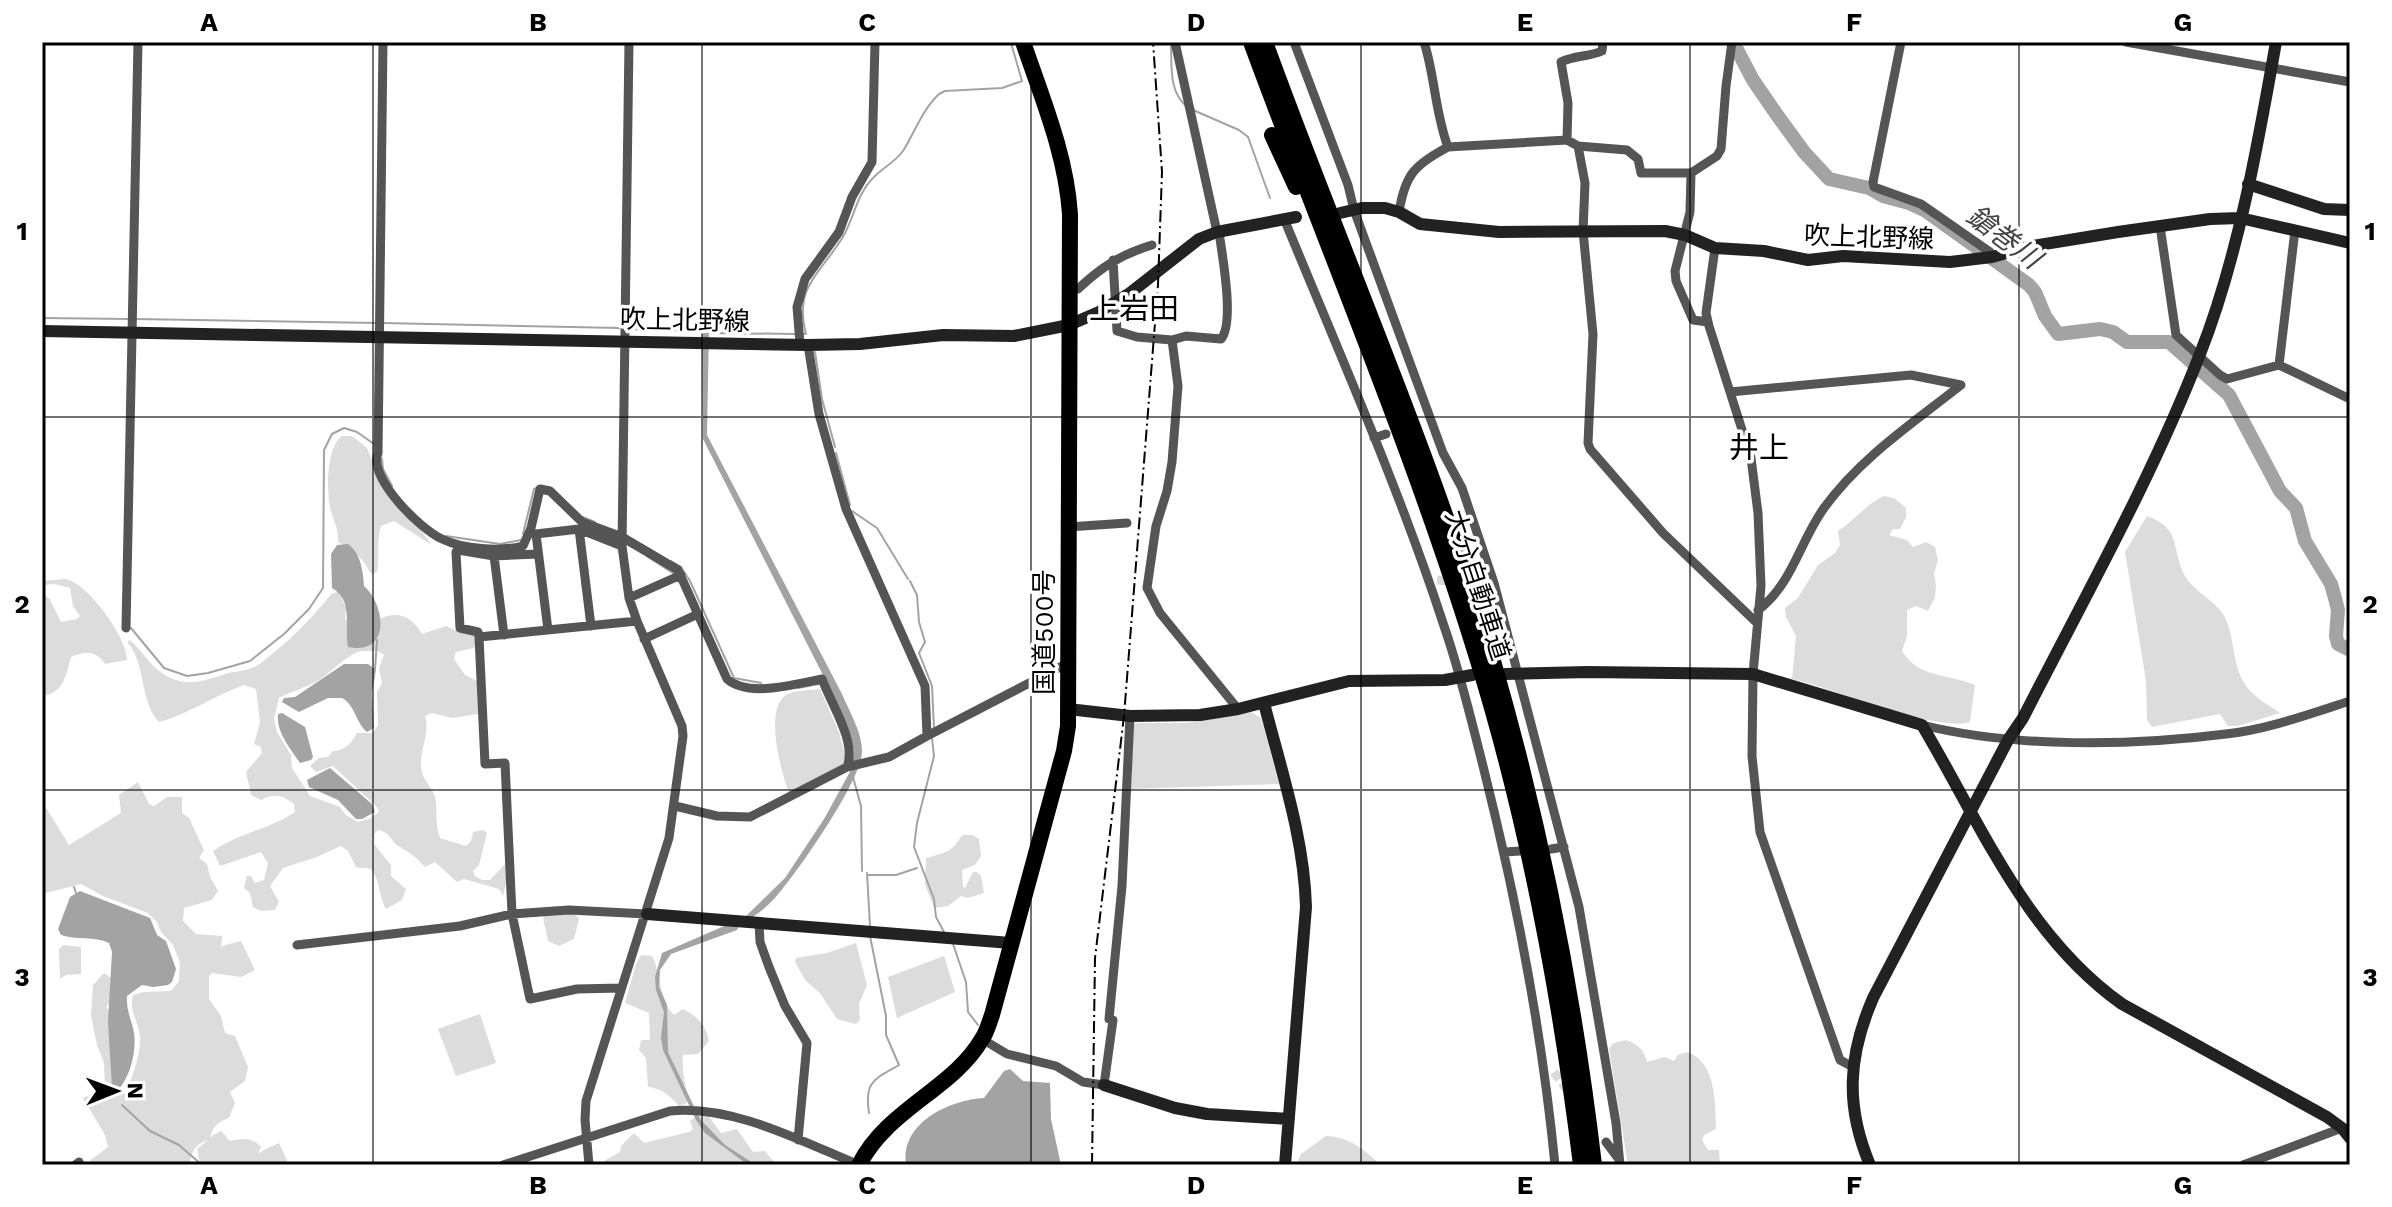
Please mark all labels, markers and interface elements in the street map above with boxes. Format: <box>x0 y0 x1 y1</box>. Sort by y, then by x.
text: A <box>200 7 218 37</box>
text: B <box>529 7 547 37</box>
text: C <box>858 7 876 37</box>
text: D <box>1187 7 1205 37</box>
text: E <box>1517 7 1533 37</box>
text: F <box>1846 7 1862 37</box>
text: G <box>2174 7 2192 37</box>
water label: 鎗巻川 <box>1961 199 2050 277</box>
text: 1 <box>16 216 28 246</box>
text: 1 <box>2364 216 2376 246</box>
street label: 吹上北野線 <box>1804 220 1934 254</box>
district label: 上岩田 <box>1089 291 1179 326</box>
street label: 吹上北野線 <box>620 304 750 336</box>
district label: 井上 <box>1729 430 1789 465</box>
street label: 大分自動車道 <box>1440 506 1516 664</box>
street label: 国道500号 <box>1029 569 1059 695</box>
text: 2 <box>14 589 30 619</box>
text: 2 <box>2362 589 2378 619</box>
text: 3 <box>14 962 30 992</box>
text: 3 <box>2362 962 2378 992</box>
north arrow <box>76 1051 156 1131</box>
text: N <box>123 1082 148 1099</box>
text: A <box>200 1170 218 1200</box>
text: B <box>529 1170 547 1200</box>
text: C <box>858 1170 876 1200</box>
text: D <box>1187 1170 1205 1200</box>
text: E <box>1517 1170 1533 1200</box>
text: F <box>1846 1170 1862 1200</box>
text: G <box>2174 1170 2192 1200</box>

